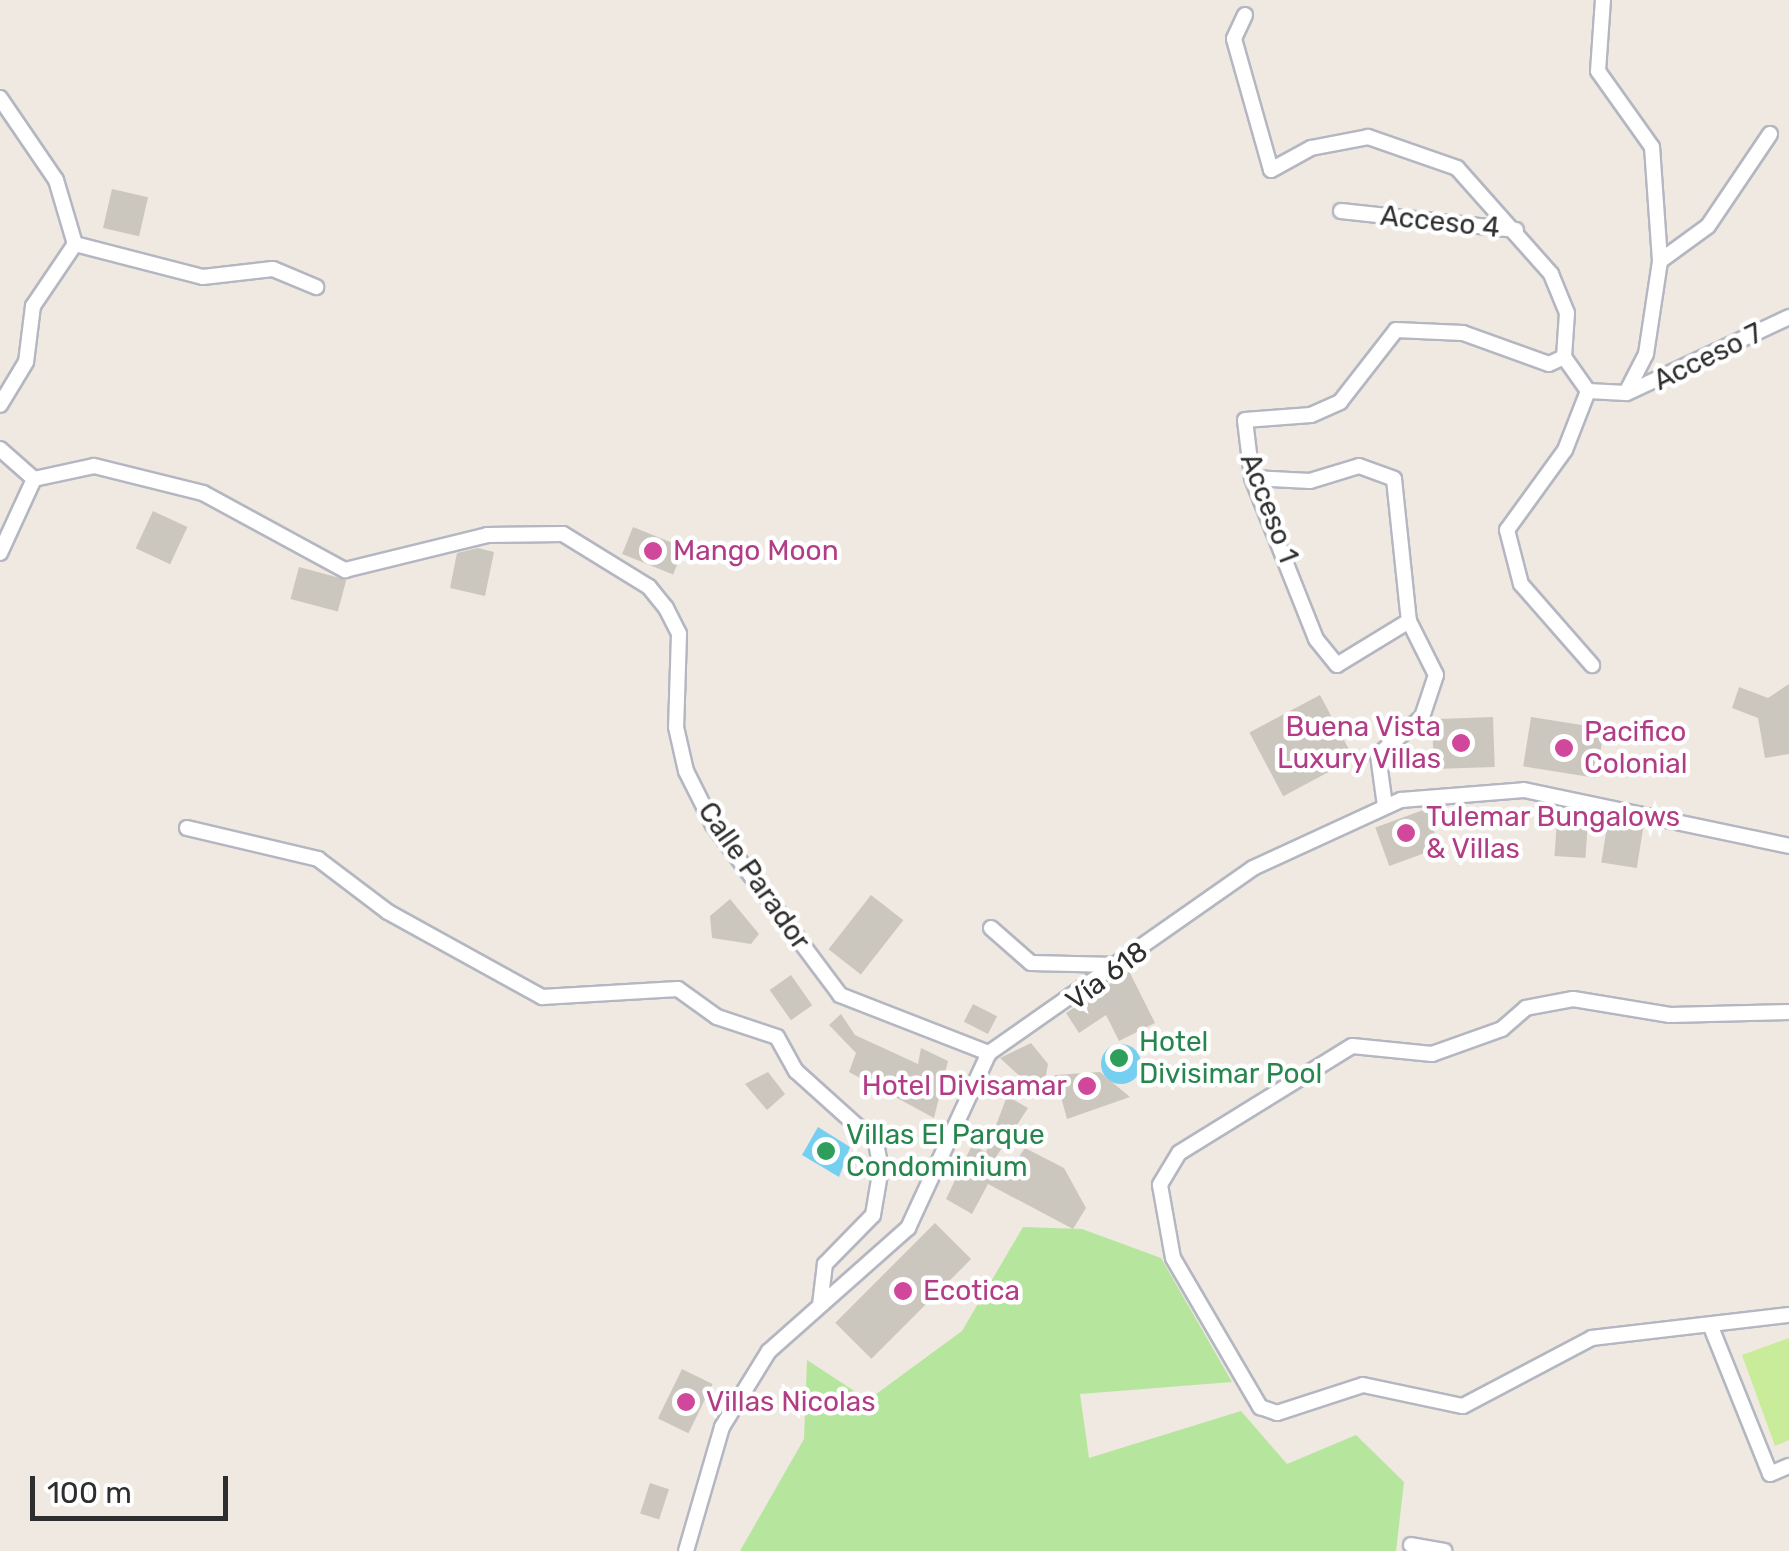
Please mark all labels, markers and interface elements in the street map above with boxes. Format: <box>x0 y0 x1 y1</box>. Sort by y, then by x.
street label: Acceso 4 <box>1379 199 1501 245</box>
street label: Acceso 7 <box>1648 316 1768 398</box>
street label: Acceso 1 <box>1233 449 1305 567</box>
place label: Mango Moon <box>673 534 839 568</box>
marker: Mango Moon <box>642 540 664 562</box>
place label: Buena Vista Luxury Villas <box>1276 710 1441 776</box>
place label: Pacifico Colonial <box>1584 715 1688 781</box>
marker: Buena Vista Luxury Villas <box>1450 732 1472 754</box>
marker: Pacifico Colonial <box>1553 737 1575 759</box>
street label: Calle Parador <box>691 796 817 956</box>
place label: Tulemar Bungalows & Villas <box>1426 800 1681 866</box>
marker: Tulemar Bungalows & Villas <box>1395 822 1417 844</box>
street label: Vía 618 <box>1060 934 1154 1018</box>
place label: Hotel Divisimar Pool <box>1139 1025 1323 1091</box>
marker: Hotel Divisimar Pool <box>1108 1047 1130 1069</box>
place label: Hotel Divisamar <box>862 1069 1067 1103</box>
marker: Hotel Divisamar <box>1076 1075 1098 1097</box>
place label: Villas El Parque Condominium <box>846 1118 1045 1184</box>
marker: Villas El Parque Condominium <box>815 1140 837 1162</box>
place label: Ecotica <box>923 1274 1020 1308</box>
marker: Ecotica <box>892 1280 914 1302</box>
place label: Villas Nicolas <box>706 1385 876 1419</box>
marker: Villas Nicolas <box>675 1391 697 1413</box>
scale bar <box>35 1456 232 1518</box>
text: 100 m <box>47 1475 132 1511</box>

